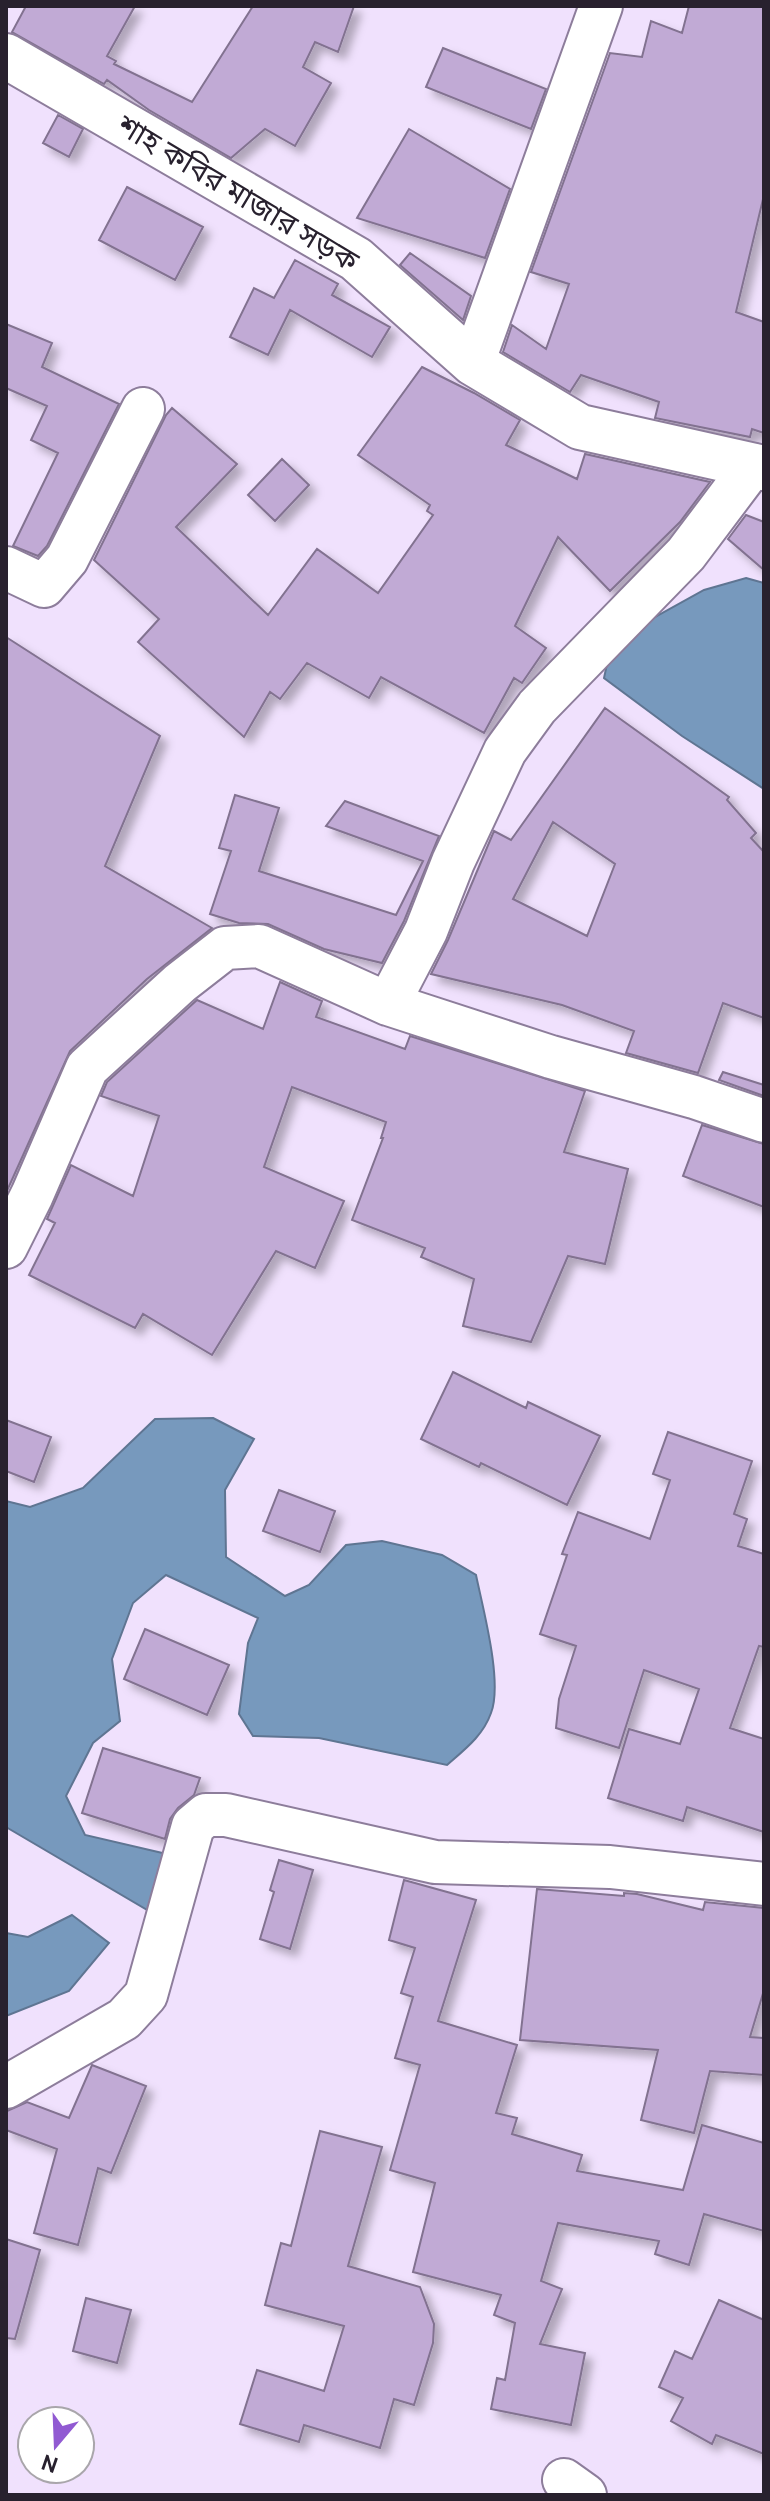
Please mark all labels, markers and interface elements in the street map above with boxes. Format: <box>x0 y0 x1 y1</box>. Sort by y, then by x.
street label: শাহ কবির মাজার সড়ক <box>110 106 366 280</box>
north arrow <box>16 2405 96 2485</box>
text: N <box>38 2448 61 2479</box>

